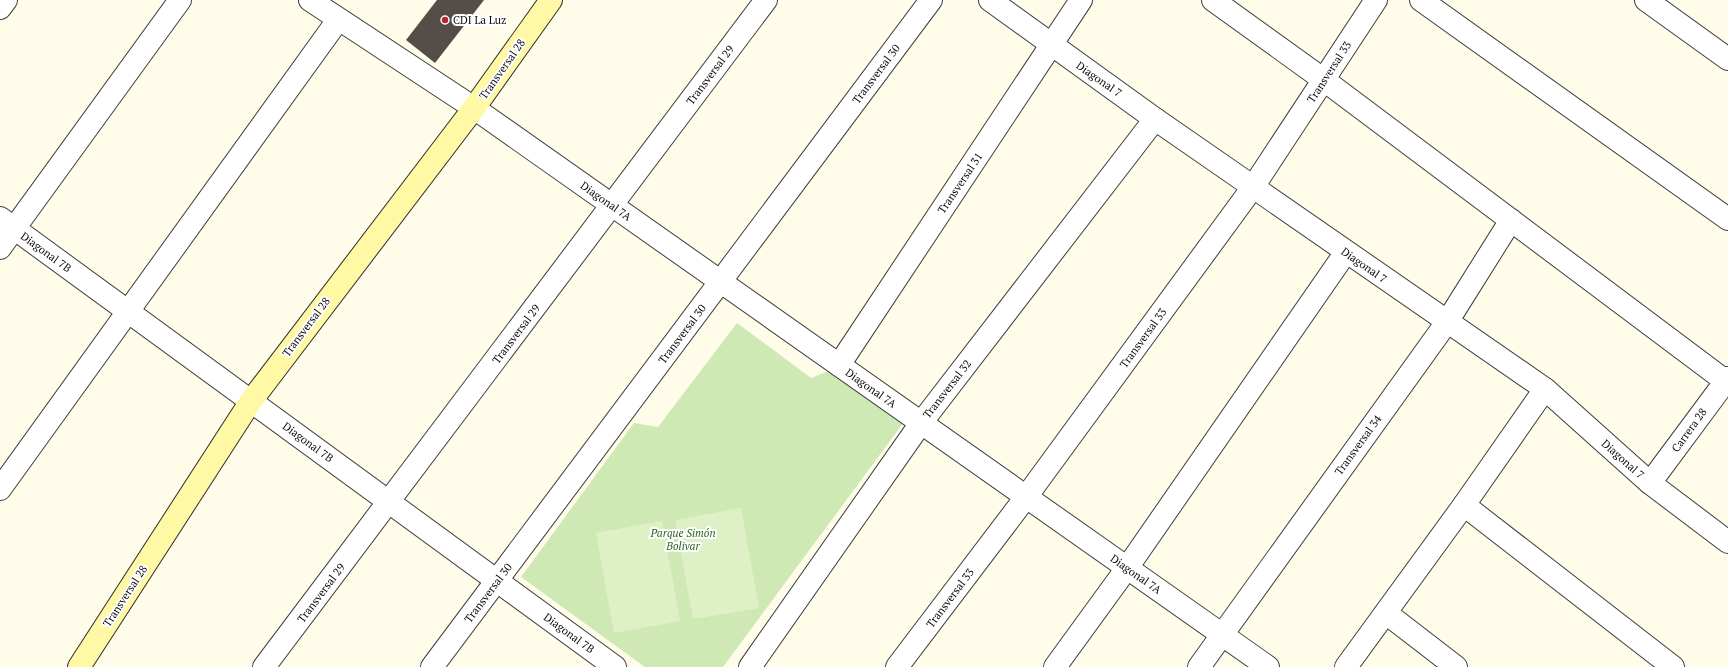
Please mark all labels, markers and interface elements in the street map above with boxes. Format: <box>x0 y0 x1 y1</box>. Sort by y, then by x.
place label: CDI La Luz <box>453 13 506 27</box>
marker: CDI La Luz <box>440 15 450 25</box>
street label: Transversal 28 <box>476 36 528 102</box>
street label: Transversal 33 <box>1304 38 1354 105</box>
street label: Transversal 30 <box>849 41 903 106</box>
street label: Transversal 29 <box>683 42 737 107</box>
street label: Diagonal 7 <box>1073 58 1125 100</box>
street label: Transversal 31 <box>934 150 986 216</box>
street label: Diagonal 7A <box>578 178 635 224</box>
street label: Diagonal 7B <box>18 229 74 275</box>
street label: Diagonal 7 <box>1338 244 1390 286</box>
street label: Transversal 28 <box>279 294 333 359</box>
street label: Transversal 29 <box>489 301 543 366</box>
street label: Transversal 30 <box>655 301 709 366</box>
street label: Transversal 33 <box>1117 305 1170 371</box>
street label: Transversal 32 <box>920 357 974 421</box>
street label: Diagonal 7A <box>843 365 900 411</box>
street label: Carrera 28 <box>1668 405 1710 455</box>
street label: Transversal 34 <box>1332 412 1385 478</box>
street label: Diagonal 7B <box>280 419 336 465</box>
street label: Diagonal 7 <box>1599 436 1647 482</box>
park label: Parque Simón Bolivar <box>649 526 716 553</box>
street label: Diagonal 7A <box>1108 551 1165 597</box>
street label: Transversal 29 <box>294 560 348 625</box>
street label: Transversal 30 <box>461 560 515 625</box>
street label: Transversal 28 <box>100 562 150 629</box>
street label: Transversal 33 <box>923 565 977 630</box>
street label: Diagonal 7B <box>541 610 597 656</box>

